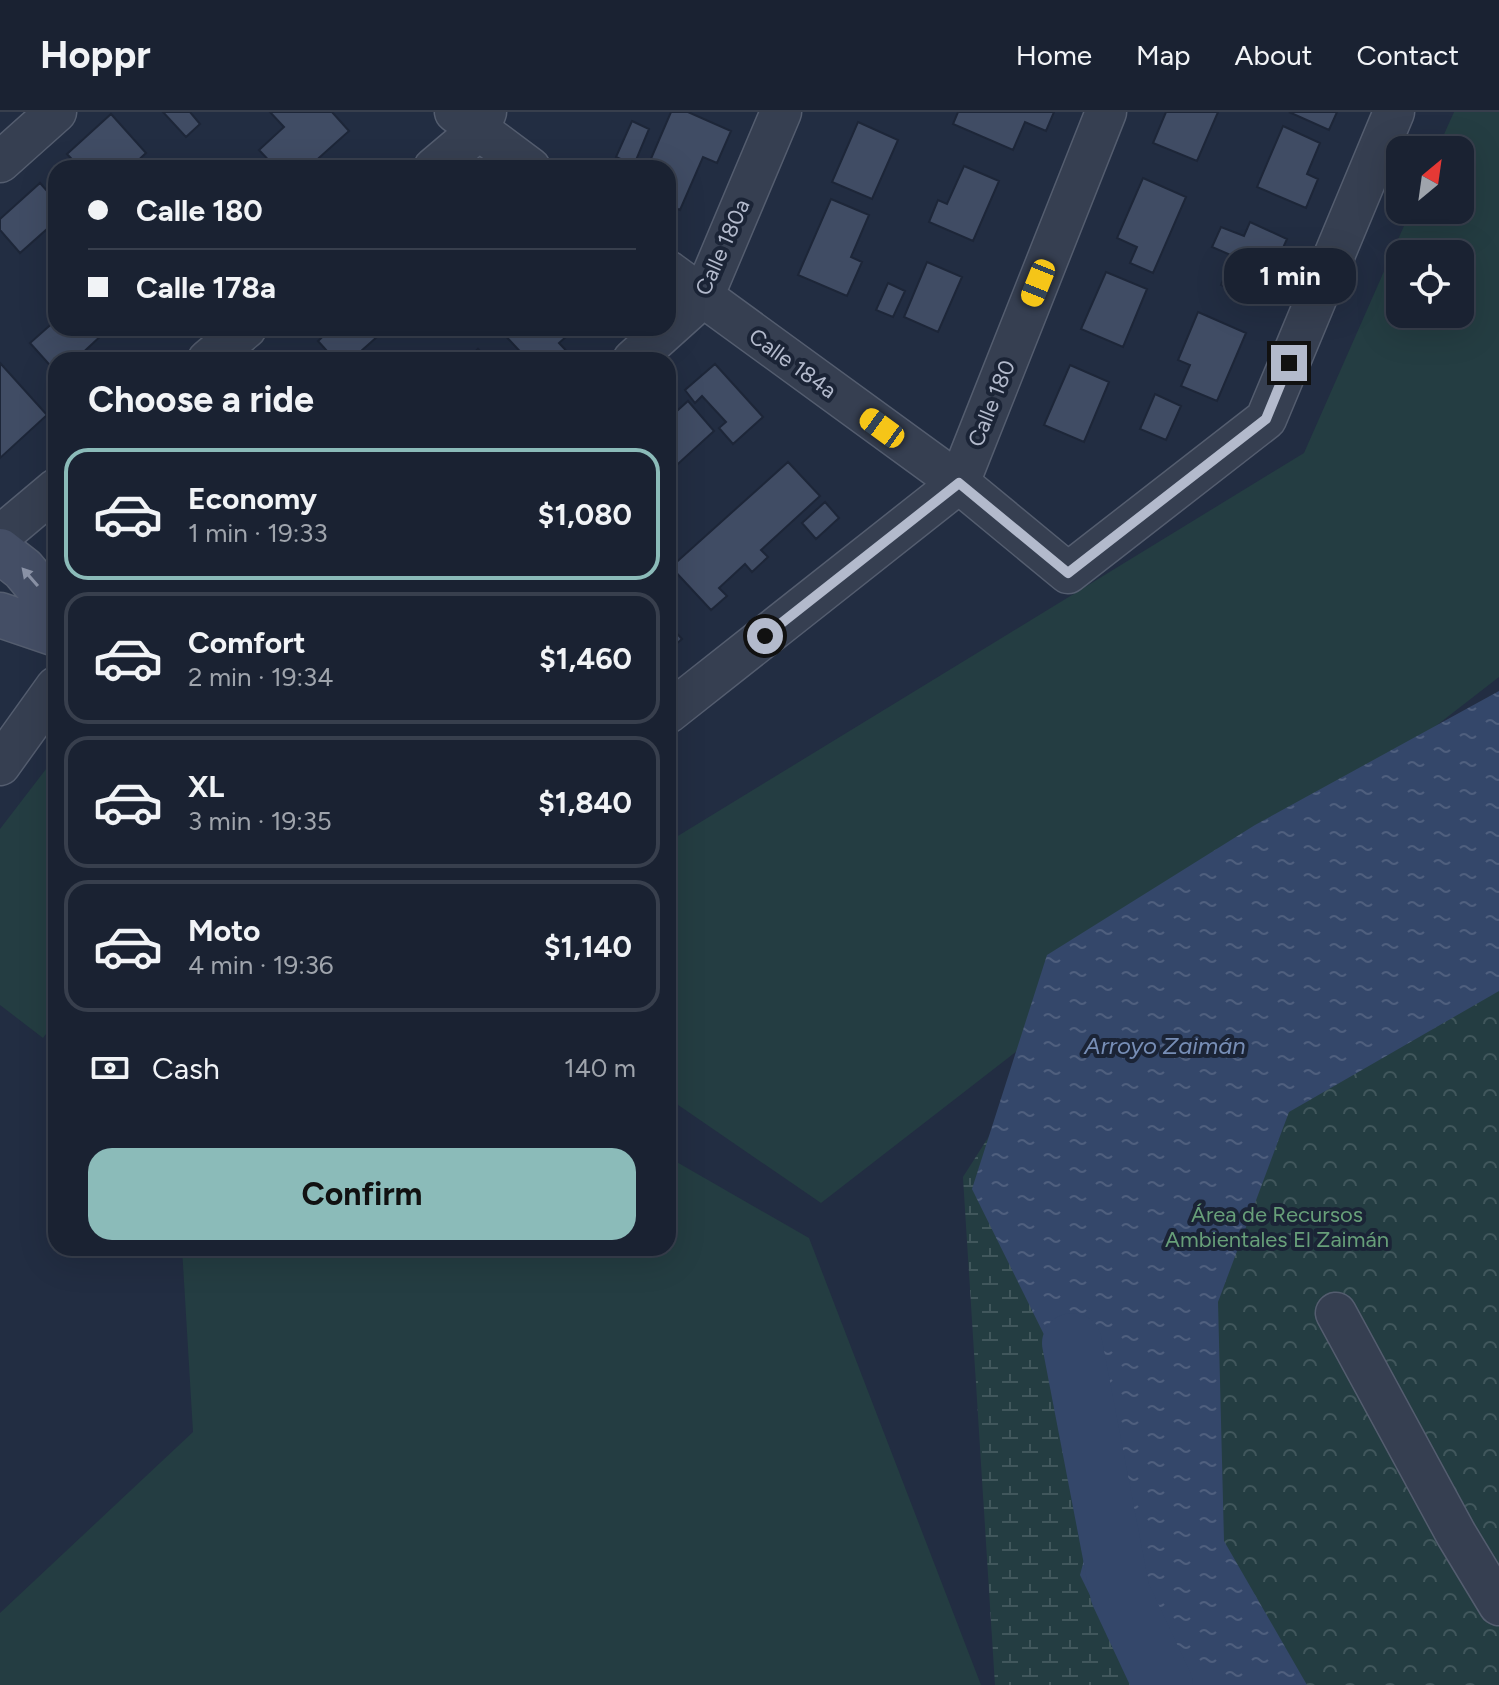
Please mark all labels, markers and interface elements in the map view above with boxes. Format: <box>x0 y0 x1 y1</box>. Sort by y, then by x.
text: Hoppr <box>40 32 151 78</box>
text: Home <box>1016 38 1092 72</box>
text: Map <box>1136 38 1191 72</box>
text: About <box>1235 38 1312 72</box>
text: Contact <box>1356 38 1459 72</box>
north arrow <box>1386 136 1474 224</box>
map controls <box>1386 136 1474 328</box>
text: Calle 180 <box>136 192 263 229</box>
street label: Calle 180a <box>689 195 756 299</box>
button: locate <box>1386 240 1474 328</box>
callout: 1 min <box>1223 247 1355 303</box>
car <box>1018 256 1058 310</box>
text: 1 min <box>1259 260 1321 292</box>
text: Calle 178a <box>136 269 276 306</box>
street label: Calle 184a <box>744 323 842 404</box>
route end <box>1271 345 1307 381</box>
street label: Calle 180 <box>962 356 1021 450</box>
text: Choose a ride <box>88 378 314 421</box>
car <box>856 404 908 452</box>
icon: car <box>92 478 164 550</box>
text: Economy <box>188 480 317 517</box>
text: $1,080 <box>538 496 632 533</box>
text: 1 min · 19:33 <box>188 517 328 549</box>
one-way arrow <box>22 568 39 588</box>
route start <box>747 618 783 654</box>
icon: car <box>92 622 164 694</box>
text: Comfort <box>188 624 306 661</box>
text: $1,460 <box>539 640 632 677</box>
text: 2 min · 19:34 <box>188 661 333 693</box>
icon: car <box>92 766 164 838</box>
text: XL <box>188 768 224 805</box>
text: $1,840 <box>538 784 632 821</box>
text: 3 min · 19:35 <box>188 805 332 837</box>
icon: car <box>92 910 164 982</box>
text: Moto <box>188 912 260 949</box>
text: $1,140 <box>544 928 632 965</box>
text: 4 min · 19:36 <box>188 949 334 981</box>
water label: Arroyo Zaimán <box>1083 1031 1246 1060</box>
icon: cash <box>88 1046 132 1090</box>
text: Cash <box>152 1050 220 1087</box>
text: 140 m <box>564 1052 636 1084</box>
button: Confirm <box>88 1148 636 1240</box>
park label: Área de Recursos Ambientales El Zaimán <box>1165 1201 1389 1253</box>

